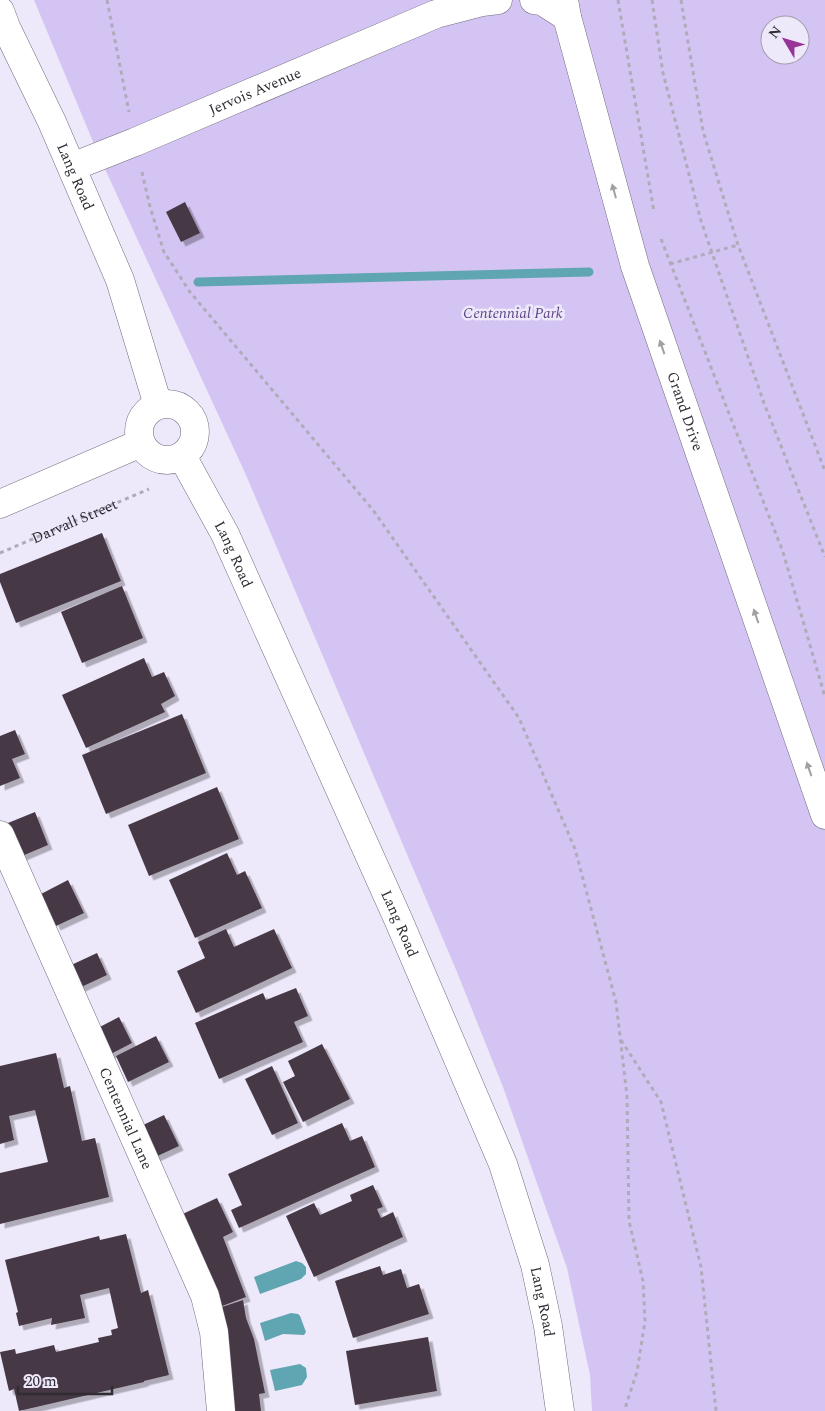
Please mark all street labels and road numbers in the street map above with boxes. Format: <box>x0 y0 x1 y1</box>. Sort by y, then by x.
street label: Jervois Avenue <box>205 62 305 121</box>
street label: Lang Road <box>50 139 100 214</box>
street label: Grand Drive <box>660 369 709 454</box>
street label: Darvall Street <box>28 493 121 550</box>
street label: Lang Road <box>208 517 259 591</box>
street label: Lang Road <box>374 886 424 961</box>
street label: Centennial Lane <box>93 1064 158 1173</box>
street label: Lang Road <box>524 1264 560 1338</box>

